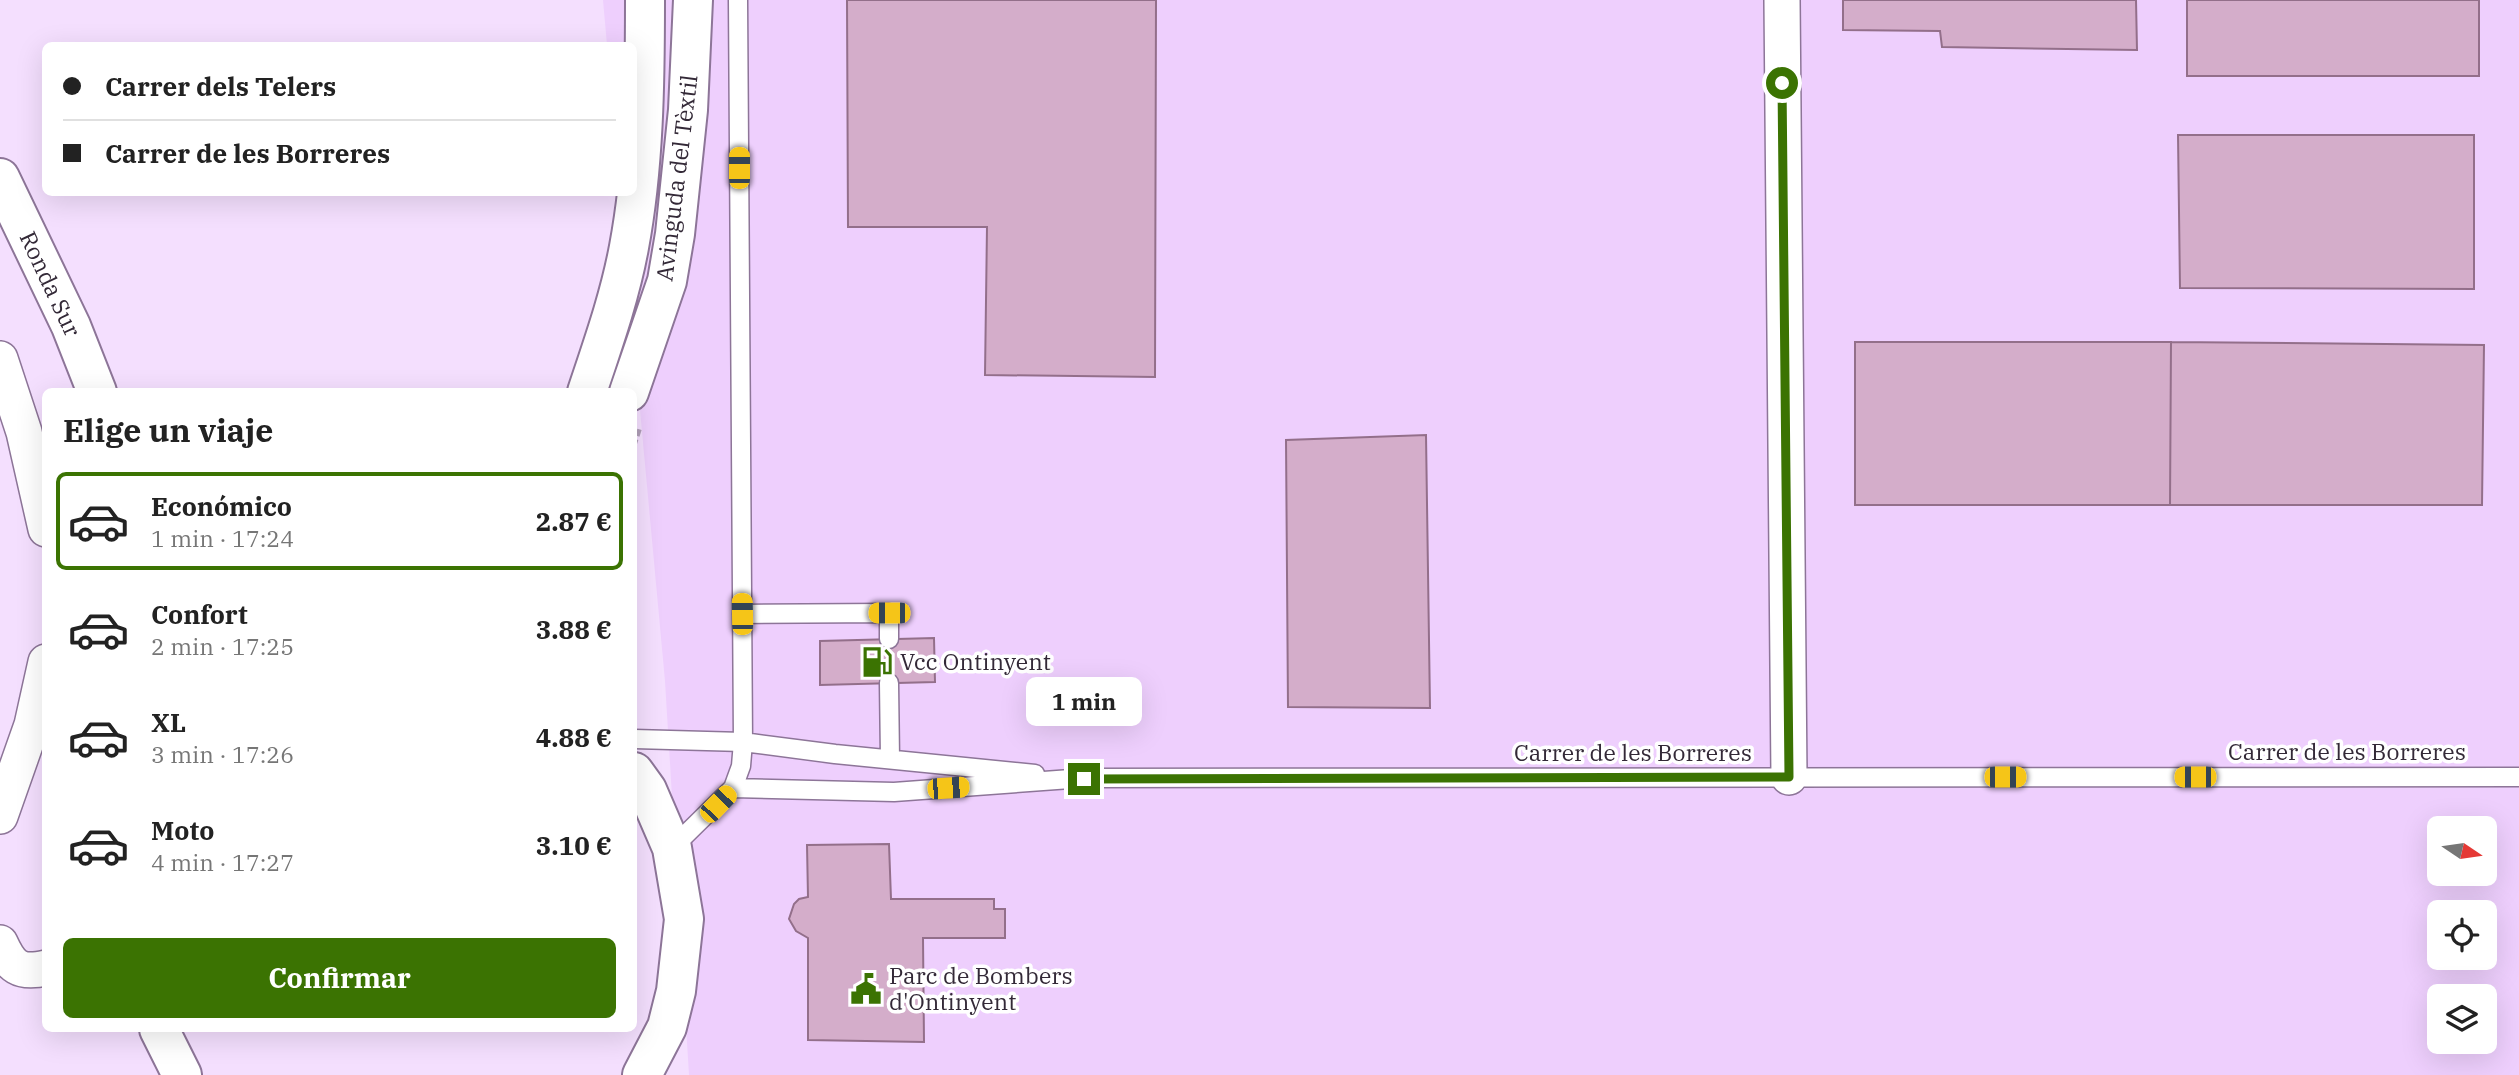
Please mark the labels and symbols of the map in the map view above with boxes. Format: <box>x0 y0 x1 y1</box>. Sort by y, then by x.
route start <box>1766 67 1798 99</box>
street label: Avinguda del Tèxtil <box>648 73 704 283</box>
car <box>729 147 750 189</box>
street label: Ronda Sur <box>14 226 88 341</box>
car <box>732 593 753 635</box>
car <box>869 603 911 624</box>
fuel station icon: Vcc Ontinyent <box>860 645 894 679</box>
place label: Vcc Ontinyent <box>900 646 1051 676</box>
callout: 1 min <box>1026 678 1142 726</box>
street label: Carrer de les Borreres <box>2228 736 2466 766</box>
street label: Carrer de les Borreres <box>1514 737 1752 767</box>
route end <box>1068 763 1100 795</box>
car <box>1985 767 2027 788</box>
car <box>2175 767 2217 788</box>
car <box>927 776 970 800</box>
car <box>696 782 741 826</box>
north arrow <box>2427 816 2497 886</box>
place label: Parc de Bombers d'Ontinyent <box>889 960 1073 1016</box>
public building icon: Parc de Bombers d'Ontinyent <box>849 972 883 1006</box>

